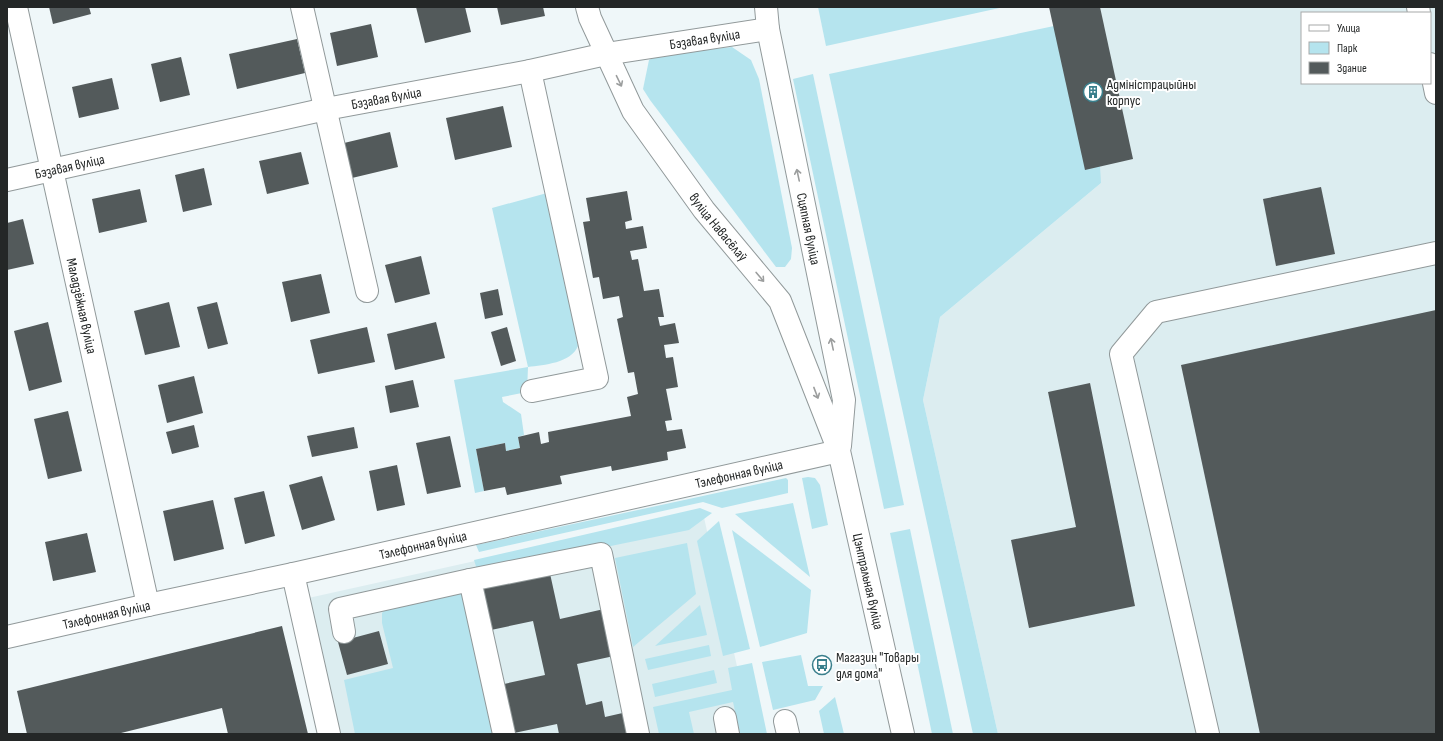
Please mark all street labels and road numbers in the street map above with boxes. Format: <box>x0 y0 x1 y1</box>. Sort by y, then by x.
street label: Бэзавая вуліца <box>668 25 741 53</box>
street label: Бэзавая вуліца <box>350 83 423 113</box>
street label: Бэзавая вуліца <box>33 150 106 182</box>
street label: вуліца Навасёлаў <box>686 189 752 265</box>
street label: Сцяпная вуліца <box>793 191 825 266</box>
street label: Маладзёжная вуліца <box>63 256 101 355</box>
street label: Тэлефонная вуліца <box>694 455 784 492</box>
street label: Тэлефонная вуліца <box>378 527 468 563</box>
street label: Цэнтральная вуліца <box>849 532 888 631</box>
street label: Тэлефонная вуліца <box>61 596 152 633</box>

